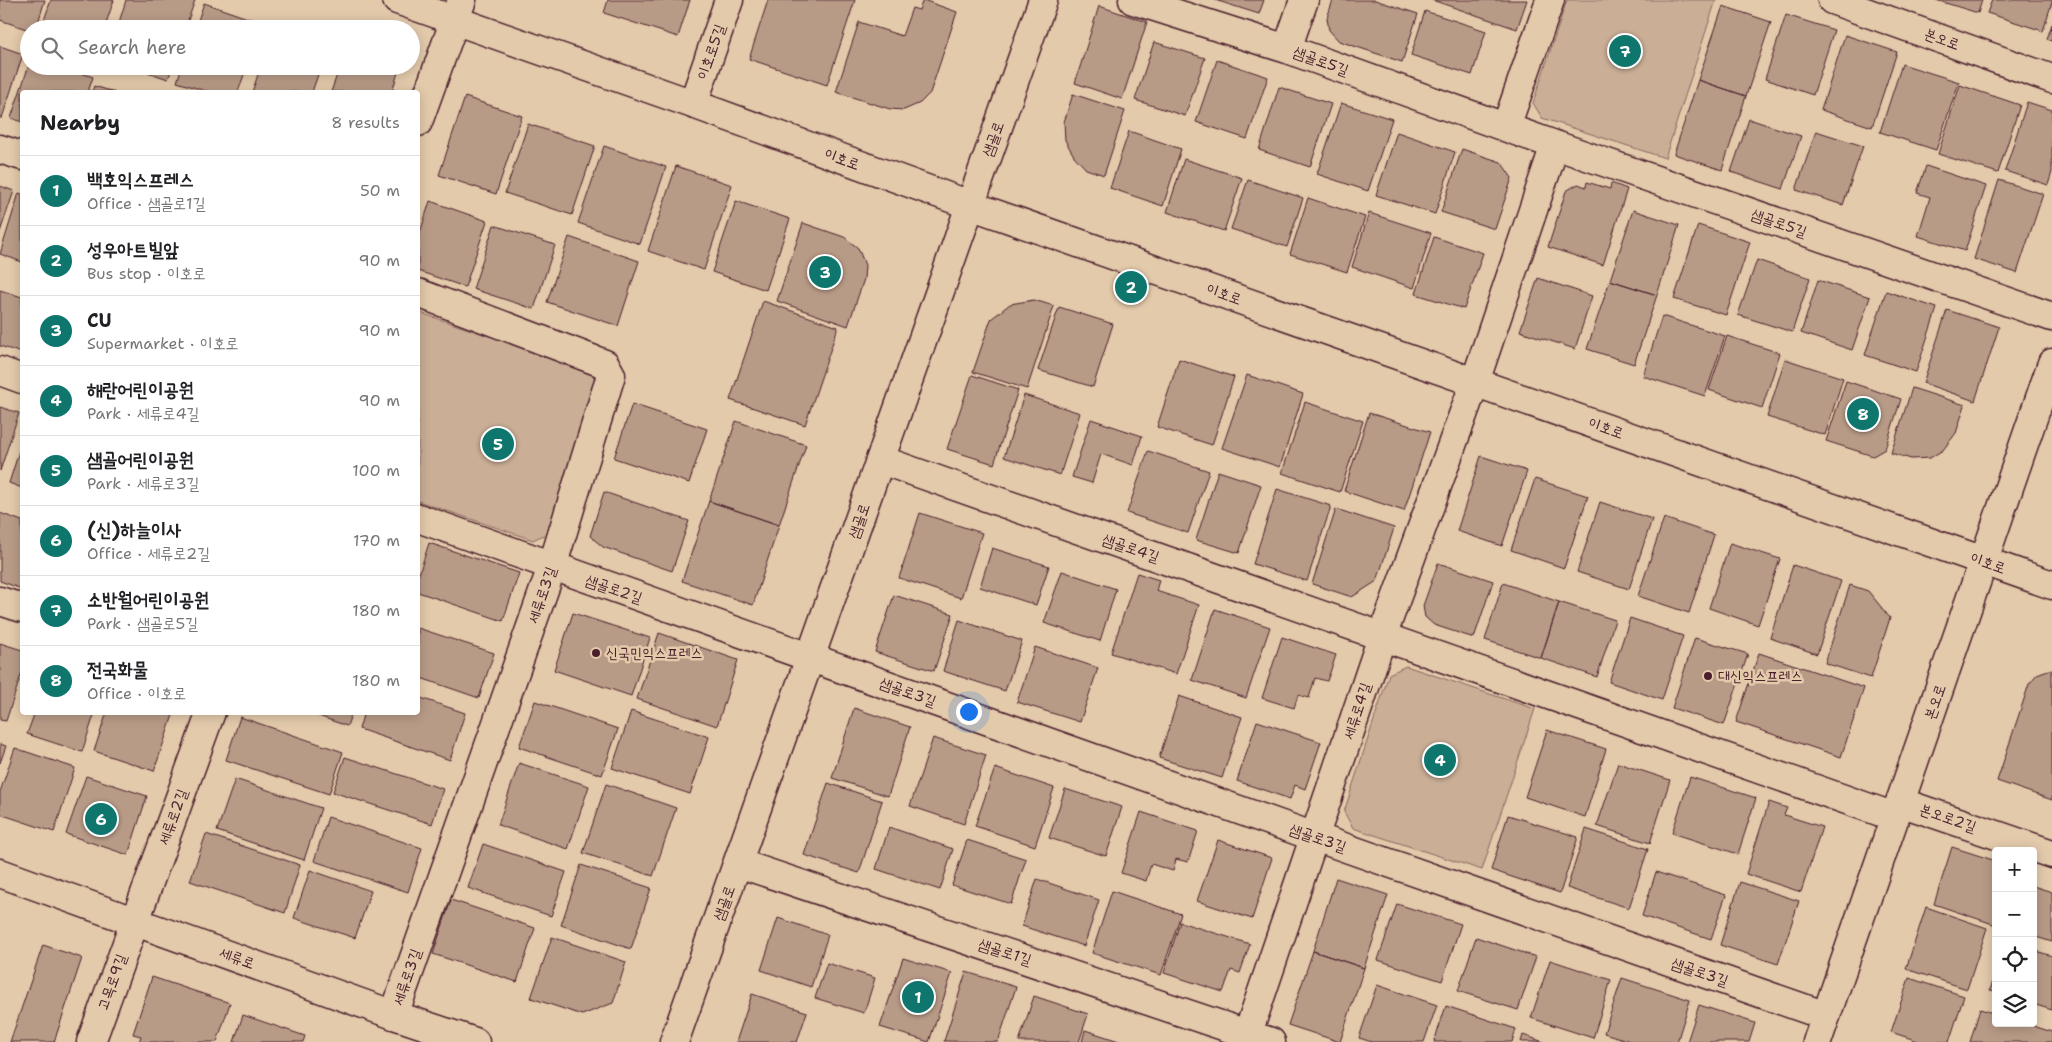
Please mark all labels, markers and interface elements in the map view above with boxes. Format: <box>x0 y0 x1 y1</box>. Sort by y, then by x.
search box <box>20 20 420 75</box>
street label: 이호로5길 <box>692 22 730 82</box>
street label: 본오로 <box>1922 23 1962 55</box>
pin: 7 <box>1609 32 1641 70</box>
icon: search <box>38 34 66 62</box>
text: Search here <box>78 35 187 60</box>
street label: 샘골로5길 <box>1291 42 1351 80</box>
text: Nearby <box>40 109 120 137</box>
text: 8 results <box>331 112 400 133</box>
street label: 샘골로 <box>977 119 1009 159</box>
street label: 이호로 <box>822 143 862 175</box>
text: 백호익스프레스 <box>87 167 194 192</box>
text: 1 <box>52 180 60 201</box>
text: 50 m <box>360 180 400 201</box>
text: Office · 샘골로1길 <box>87 193 206 214</box>
street label: 샘골로5길 <box>1749 204 1809 242</box>
text: 성우아트빌앞 <box>87 237 179 262</box>
text: 2 <box>50 250 62 271</box>
text: 90 m <box>359 250 400 271</box>
pin: 3 <box>809 253 841 291</box>
text: Bus stop · 이호로 <box>87 263 206 284</box>
pin: 2 <box>1115 268 1147 306</box>
street label: 이호로 <box>1204 279 1244 309</box>
text: CU <box>87 308 112 333</box>
text: 3 <box>50 320 62 341</box>
text: 90 m <box>359 320 400 341</box>
text: Supermarket · 이호로 <box>87 333 239 354</box>
text: 해란어린이공원 <box>87 377 194 402</box>
text: 4 <box>50 390 62 411</box>
text: 90 m <box>359 390 400 411</box>
pin: 8 <box>1847 395 1879 433</box>
text: Park · 세류로4길 <box>87 403 199 424</box>
street label: 이호로 <box>1586 413 1626 443</box>
pin: 5 <box>482 425 514 463</box>
text: 샘골어린이공원 <box>87 447 194 472</box>
text: 5 <box>51 460 61 481</box>
text: 100 m <box>352 460 400 481</box>
text: Park · 세류로3길 <box>87 473 199 494</box>
street label: 샘골로 <box>844 501 874 541</box>
text: (신)하늘이사 <box>87 517 182 542</box>
street label: 샘골로4길 <box>1100 529 1162 567</box>
text: 6 <box>50 530 62 551</box>
text: 170 m <box>353 530 400 551</box>
text: Office · 세류로2길 <box>87 543 210 564</box>
street label: 이호로 <box>1968 548 2008 578</box>
street label: 세류로3길 <box>523 564 561 626</box>
street label: 샘골로2길 <box>583 570 645 608</box>
text: 소반월어린이공원 <box>87 587 209 612</box>
text: 7 <box>50 600 62 621</box>
text: 180 m <box>352 600 400 621</box>
text: Park · 샘골로5길 <box>87 613 198 634</box>
place label: 신국민익스프레스 <box>606 643 703 663</box>
marker: 신국민익스프레스 <box>590 647 602 659</box>
text: 전국화물 <box>87 657 148 682</box>
place label: 대신익스프레스 <box>1718 666 1803 686</box>
text: 8 <box>50 670 62 691</box>
text: 180 m <box>352 670 400 691</box>
marker: 대신익스프레스 <box>1702 670 1714 682</box>
street label: 샘골로3길 <box>877 673 939 711</box>
street label: 세류로4길 <box>1338 680 1376 742</box>
street label: 본오로 <box>1920 682 1950 722</box>
text: Office · 이호로 <box>87 683 186 704</box>
your location <box>956 699 982 725</box>
pin: 4 <box>1424 741 1456 779</box>
street label: 세류로2길 <box>154 786 192 848</box>
street label: 본오로2길 <box>1917 799 1979 837</box>
pin: 6 <box>85 800 117 838</box>
street label: 샘골로3길 <box>1287 819 1349 857</box>
map controls <box>1992 847 2037 1027</box>
button: + <box>1992 847 2037 892</box>
street label: 샘골로 <box>708 883 740 923</box>
button: − <box>1992 892 2037 937</box>
street label: 샘골로1길 <box>976 934 1034 970</box>
button: locate <box>1992 937 2037 982</box>
street label: 세류로 <box>217 942 257 974</box>
street label: 세류로3길 <box>388 946 426 1008</box>
street label: 고목로9길 <box>93 951 131 1013</box>
street label: 샘골로3길 <box>1669 953 1731 991</box>
pin: 1 <box>902 978 934 1016</box>
button: layers <box>1992 982 2037 1027</box>

